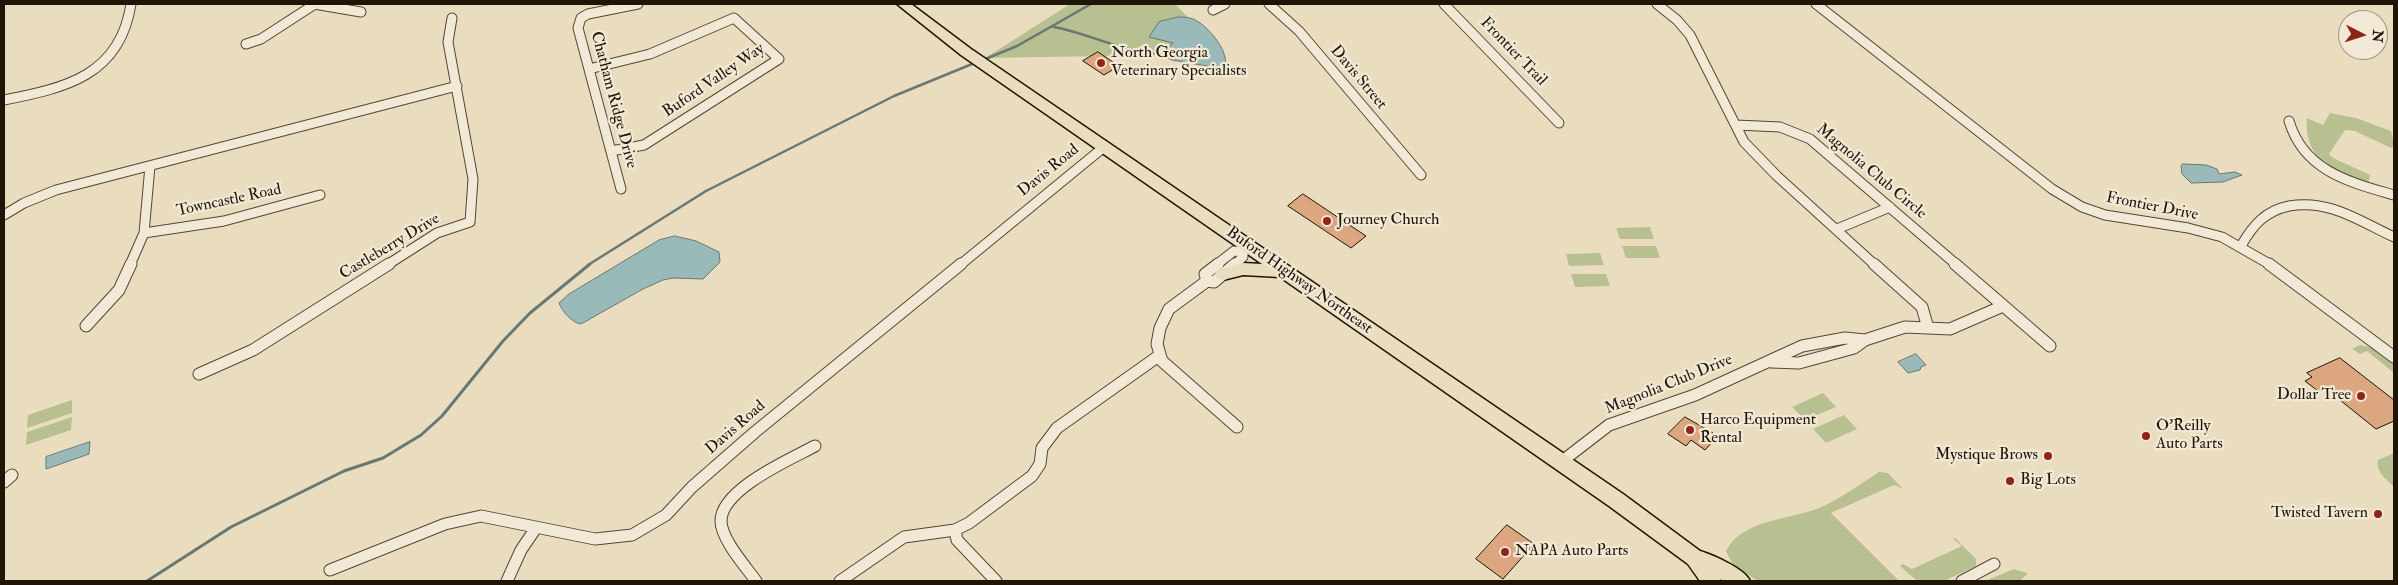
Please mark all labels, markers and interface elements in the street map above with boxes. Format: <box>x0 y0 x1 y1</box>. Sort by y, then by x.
north arrow <box>2338 10 2388 60</box>
street label: Frontier Trail <box>1476 14 1550 90</box>
text: N <box>2368 29 2386 43</box>
street label: Chatham Ridge Drive <box>586 30 640 170</box>
street label: Buford Valley Way <box>659 40 769 122</box>
street label: Davis Street <box>1326 42 1390 114</box>
place label: North Georgia Veterinary Specialists <box>1111 44 1246 82</box>
marker: North Georgia Veterinary Specialists <box>1095 57 1107 69</box>
street label: Magnolia Club Circle <box>1812 120 1930 224</box>
street label: Davis Road <box>1015 141 1083 201</box>
street label: Towncastle Road <box>175 181 283 221</box>
street label: Frontier Drive <box>2104 189 2200 225</box>
street label: Castleberry Drive <box>337 210 443 284</box>
place label: Journey Church <box>1337 211 1439 231</box>
marker: Journey Church <box>1321 215 1333 227</box>
street label: Buford Highway Northeast <box>1222 223 1376 339</box>
street label: Magnolia Club Drive <box>1602 351 1736 419</box>
place label: Dollar Tree <box>2277 386 2351 406</box>
marker: Dollar Tree <box>2355 390 2367 402</box>
street label: Davis Road <box>702 397 770 459</box>
place label: Harco Equipment Rental <box>1700 411 1816 449</box>
place label: O'Reilly Auto Parts <box>2156 417 2223 455</box>
marker: Harco Equipment Rental <box>1684 424 1696 436</box>
marker: O'Reilly Auto Parts <box>2140 430 2152 442</box>
place label: Mystique Brows <box>1935 446 2038 466</box>
marker: Mystique Brows <box>2042 450 2054 462</box>
place label: Big Lots <box>2020 471 2076 491</box>
marker: Big Lots <box>2004 475 2016 487</box>
place label: Twisted Tavern <box>2271 504 2368 524</box>
marker: Twisted Tavern <box>2372 508 2384 520</box>
place label: NAPA Auto Parts <box>1515 542 1628 562</box>
marker: NAPA Auto Parts <box>1499 546 1511 558</box>

